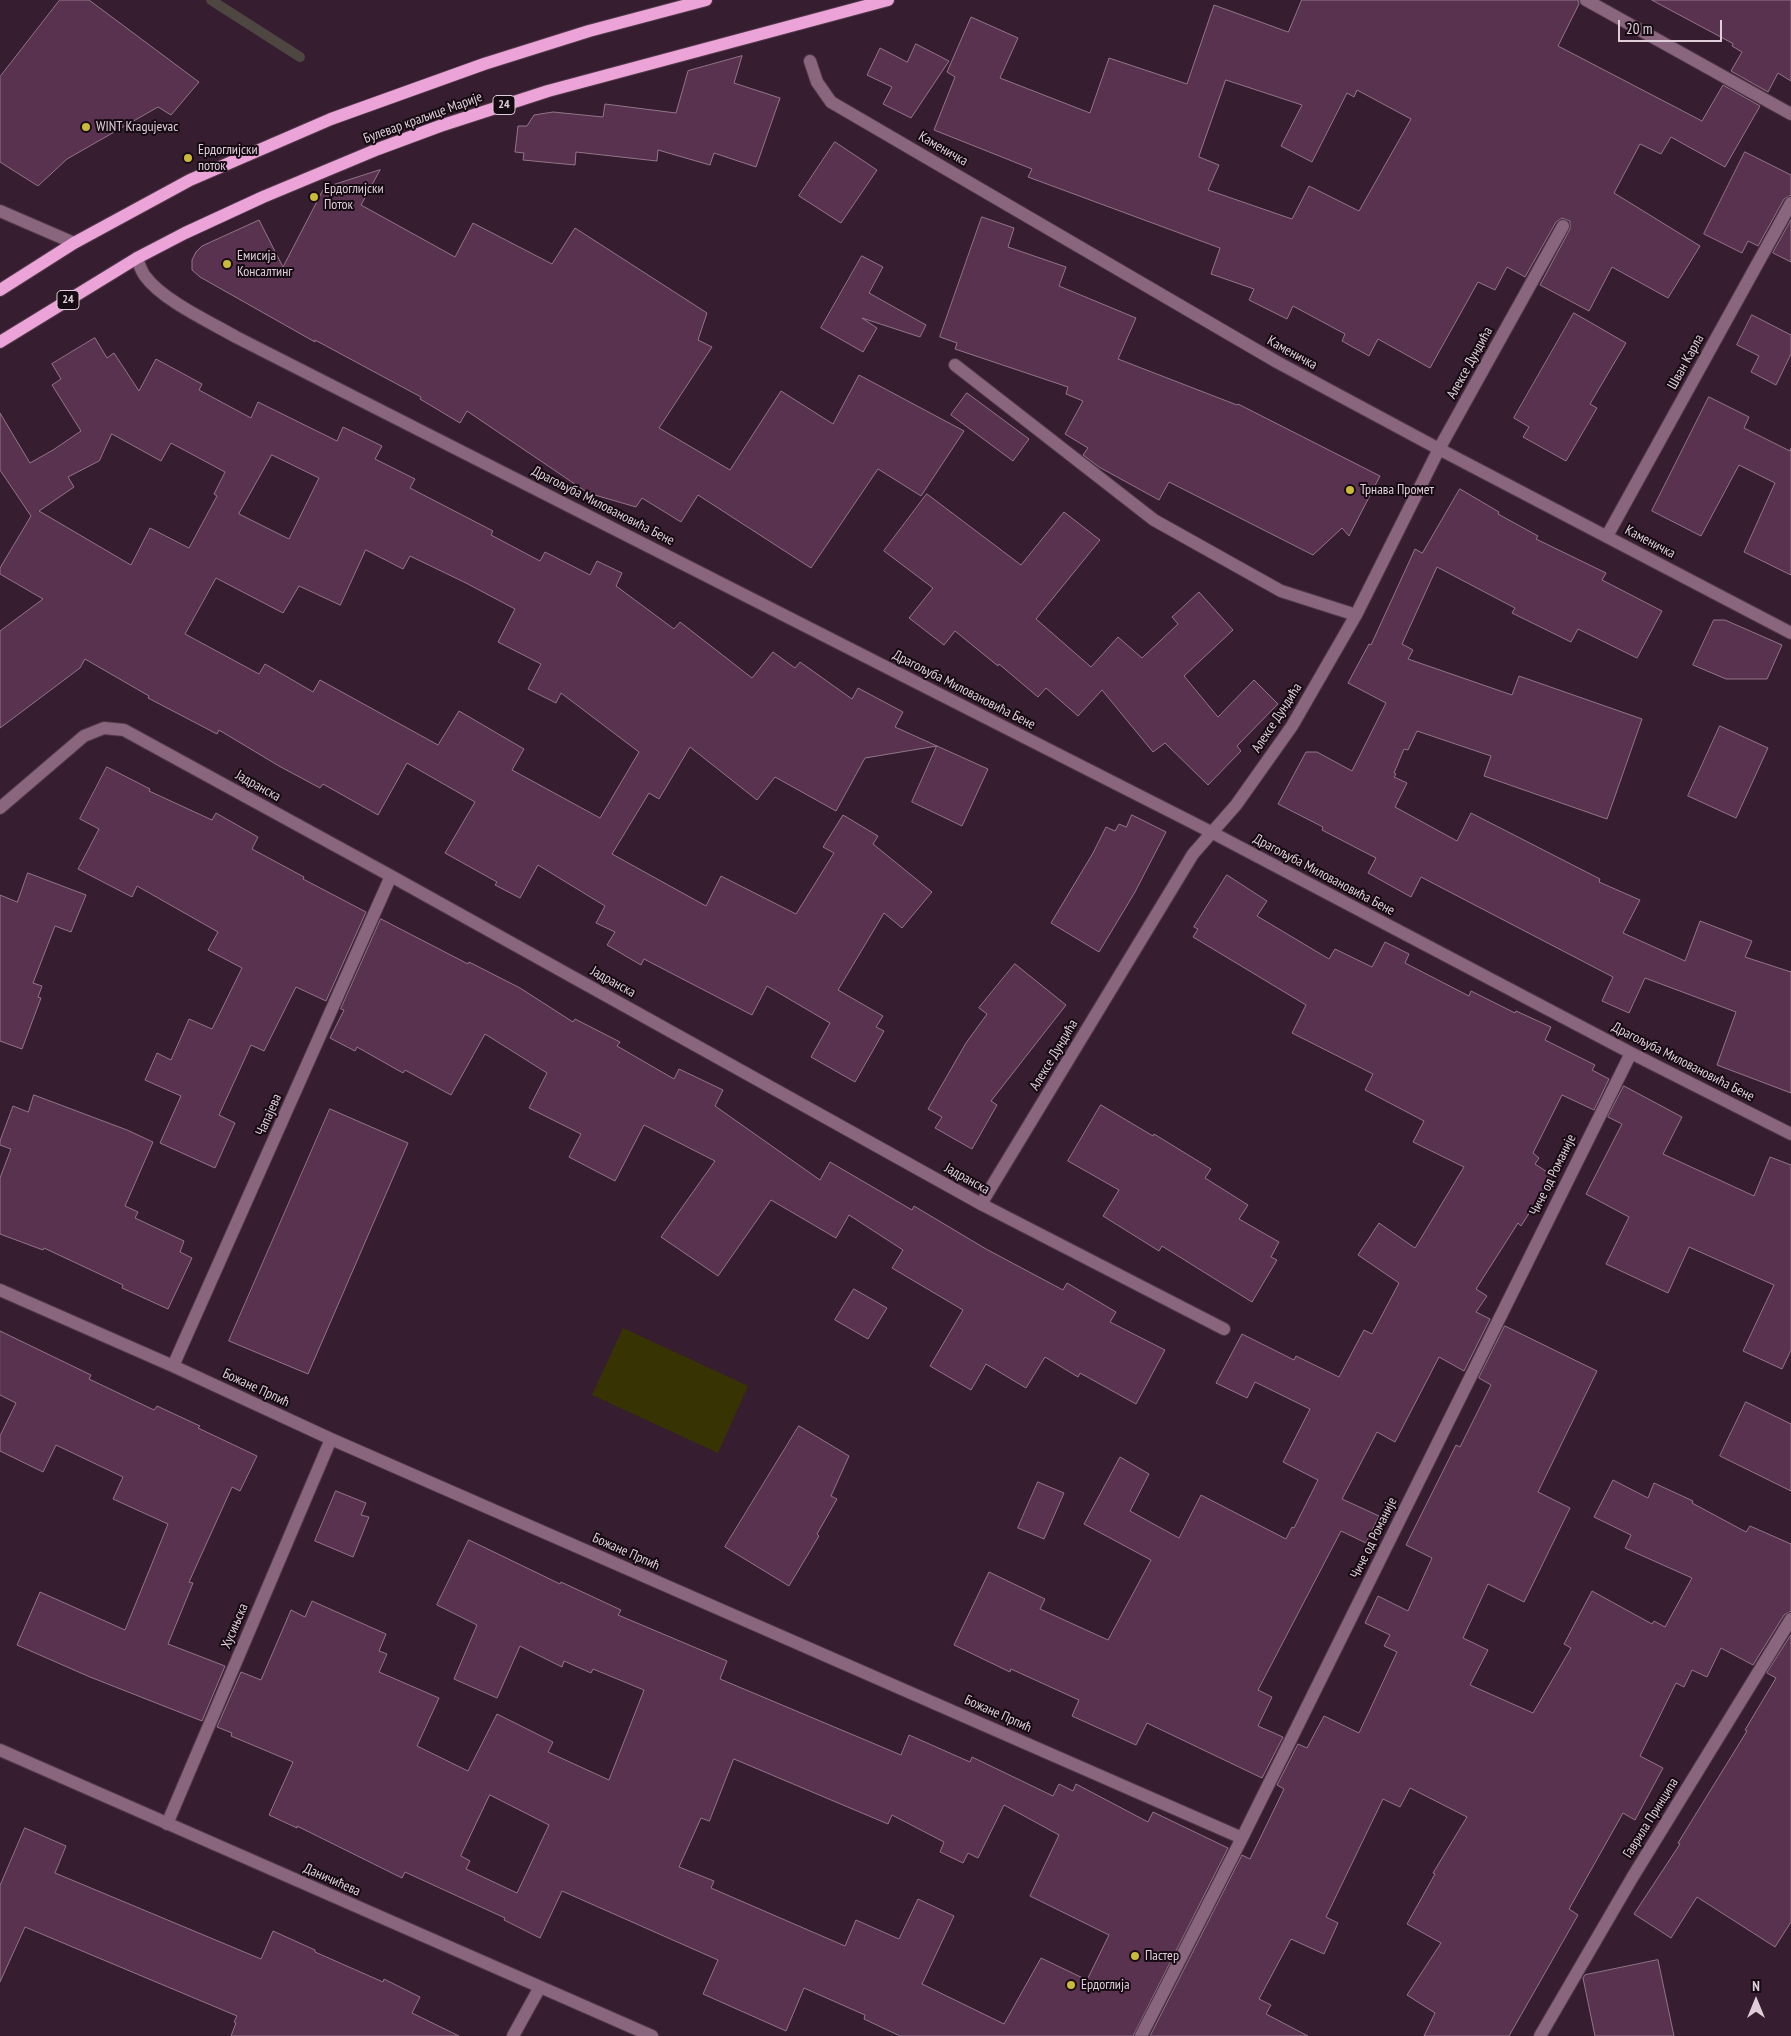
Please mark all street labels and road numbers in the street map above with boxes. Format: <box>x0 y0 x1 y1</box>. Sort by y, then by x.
street label: Булевар краљице Марије <box>361 89 485 147</box>
road number: 24 <box>493 96 515 114</box>
street label: Каменичка <box>915 128 971 170</box>
road number: 24 <box>57 290 79 310</box>
street label: Алексе Дундића <box>1443 324 1497 402</box>
street label: Каменичка <box>1264 332 1320 374</box>
street label: Шван Карла <box>1664 332 1708 392</box>
street label: Драгољуба Миловановића Бене <box>529 463 677 549</box>
street label: Каменичка <box>1622 522 1678 562</box>
street label: Драгољуба Миловановића Бене <box>890 647 1038 733</box>
street label: Алексе Дундића <box>1248 680 1306 756</box>
street label: Јадранска <box>233 767 283 805</box>
street label: Драгољуба Миловановића Бене <box>1250 831 1398 919</box>
street label: Јадранска <box>588 963 638 1001</box>
street label: Алексе Дундића <box>1026 1017 1082 1093</box>
street label: Драгољуба Миловановића Бене <box>1609 1019 1757 1105</box>
street label: Чапајева <box>252 1091 286 1139</box>
street label: Чиче од Романије <box>1526 1132 1580 1218</box>
street label: Јадранска <box>942 1160 992 1198</box>
street label: Божане Прпић <box>220 1365 292 1411</box>
street label: Чиче од Романије <box>1347 1495 1401 1581</box>
street label: Божане Прпић <box>590 1530 662 1574</box>
street label: Хусињска <box>218 1601 252 1651</box>
street label: Божане Прпић <box>962 1692 1034 1736</box>
street label: Гаврила Принципа <box>1620 1775 1682 1861</box>
street label: Даничићева <box>301 1860 363 1900</box>

